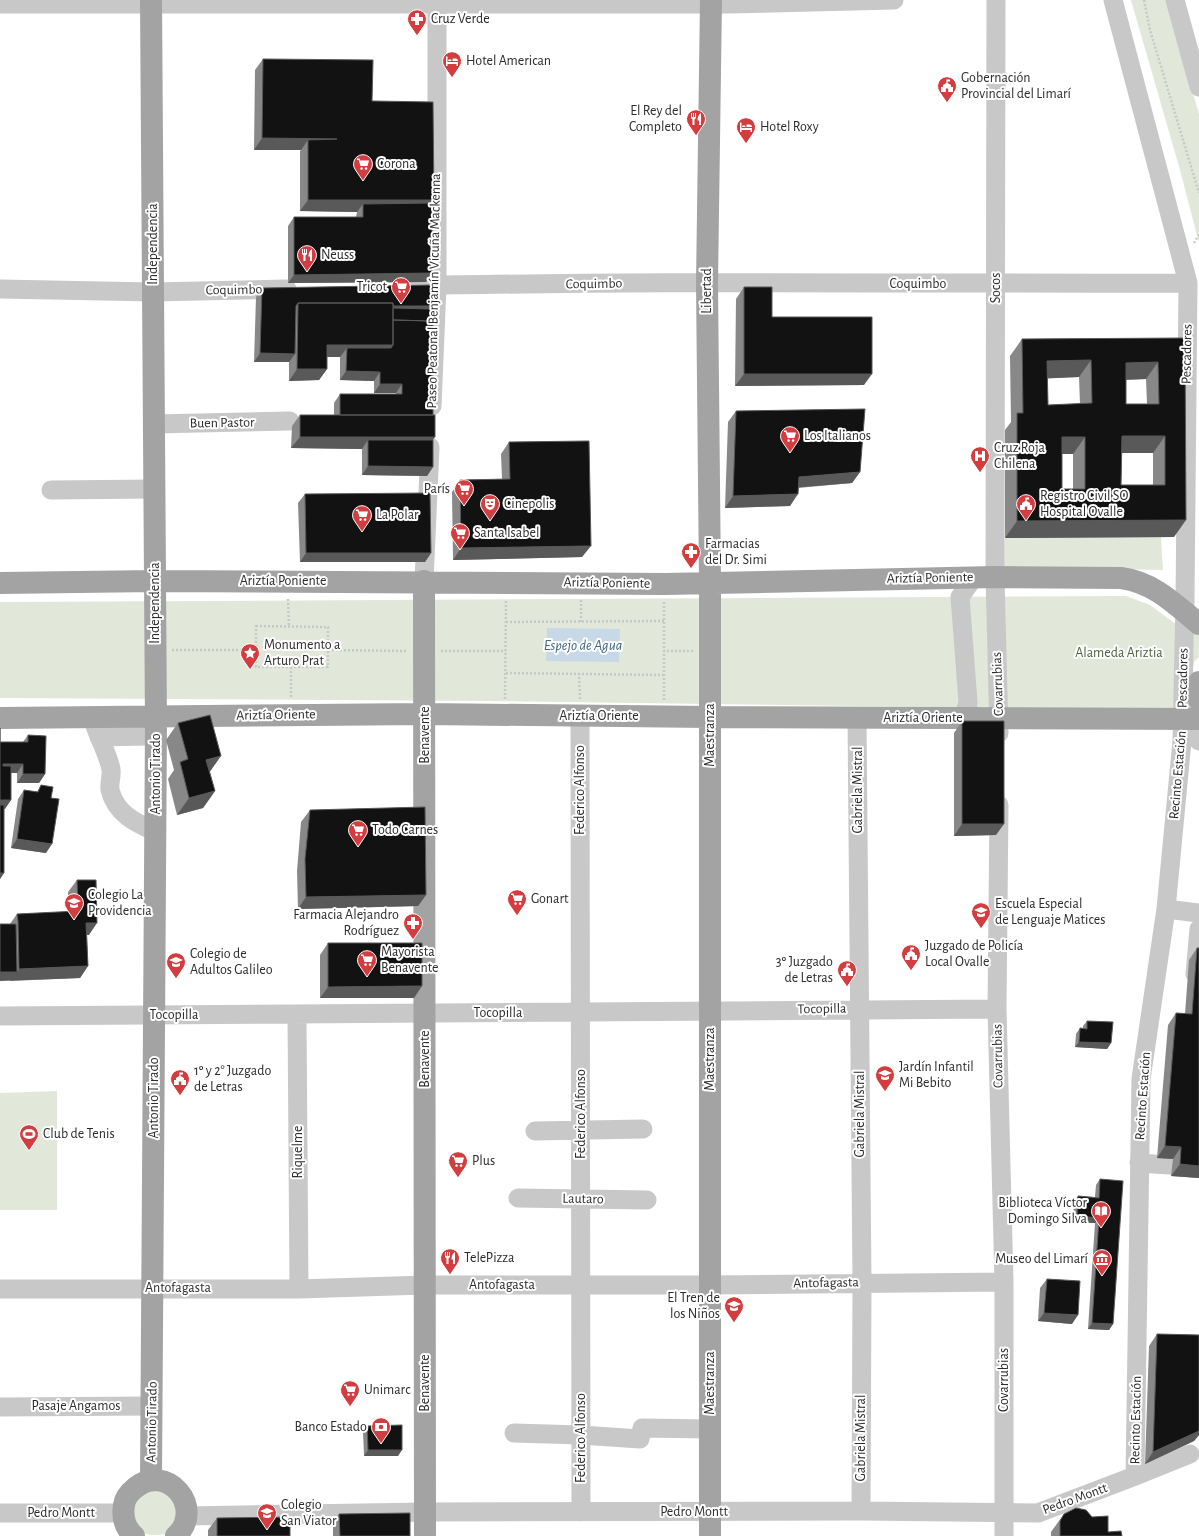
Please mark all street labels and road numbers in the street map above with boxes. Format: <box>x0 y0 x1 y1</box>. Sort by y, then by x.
street label: Paseo Peatonal Benjamín Vicuña Mackenna <box>425 173 443 409</box>
street label: Independencia <box>146 203 160 285</box>
street label: Libertad <box>700 268 714 314</box>
street label: Socos <box>989 273 1003 303</box>
street label: Coquimbo <box>565 277 623 291</box>
street label: Coquimbo <box>890 277 947 291</box>
street label: Coquimbo <box>205 283 263 297</box>
street label: Pescadores <box>1179 324 1195 384</box>
street label: Buen Pastor <box>190 415 255 431</box>
street label: Independencia <box>148 562 162 644</box>
street label: Ariztía Poniente <box>887 570 973 586</box>
street label: Ariztía Poniente <box>240 574 326 588</box>
street label: Ariztía Poniente <box>564 575 650 591</box>
street label: Pescadores <box>1175 648 1191 708</box>
street label: Covarrubias <box>990 652 1006 716</box>
street label: Maestranza <box>703 703 717 767</box>
street label: Benavente <box>418 706 432 764</box>
street label: Ariztía Oriente <box>236 707 316 723</box>
street label: Ariztía Oriente <box>559 709 639 723</box>
street label: Ariztía Oriente <box>883 711 963 725</box>
street label: Recinto Estación <box>1167 730 1189 820</box>
street label: Antonio Tirado <box>149 733 163 815</box>
street label: Federico Alfonso <box>573 745 587 835</box>
street label: Gabriela Mistral <box>851 747 865 833</box>
street label: Tocopilla <box>797 1002 847 1016</box>
street label: Tocopilla <box>474 1006 523 1020</box>
street label: Tocopilla <box>150 1008 199 1022</box>
street label: Covarrubias <box>990 1024 1006 1088</box>
street label: Maestranza <box>703 1027 717 1091</box>
street label: Benavente <box>418 1030 432 1088</box>
street label: Recinto Estación <box>1133 1051 1153 1141</box>
street label: Antonio Tirado <box>147 1057 161 1139</box>
street label: Federico Alfonso <box>574 1069 588 1159</box>
street label: Gabriela Mistral <box>853 1071 867 1157</box>
street label: Riquelme <box>291 1126 305 1179</box>
street label: Lautaro <box>562 1192 604 1206</box>
street label: Antofagasta <box>793 1275 860 1291</box>
street label: Antofagasta <box>469 1278 535 1292</box>
street label: Antofagasta <box>145 1281 211 1295</box>
street label: Covarrubias <box>997 1348 1011 1412</box>
street label: Maestranza <box>703 1351 717 1415</box>
street label: Benavente <box>418 1354 432 1412</box>
street label: Recinto Estación <box>1128 1376 1144 1464</box>
street label: Antonio Tirado <box>144 1381 160 1463</box>
street label: Federico Alfonso <box>574 1393 588 1483</box>
street label: Gabriela Mistral <box>854 1395 868 1481</box>
street label: Pasaje Angamos <box>32 1399 120 1413</box>
street label: Pedro Montt <box>1041 1481 1110 1517</box>
street label: Pedro Montt <box>660 1505 728 1519</box>
street label: Pedro Montt <box>27 1506 95 1520</box>

